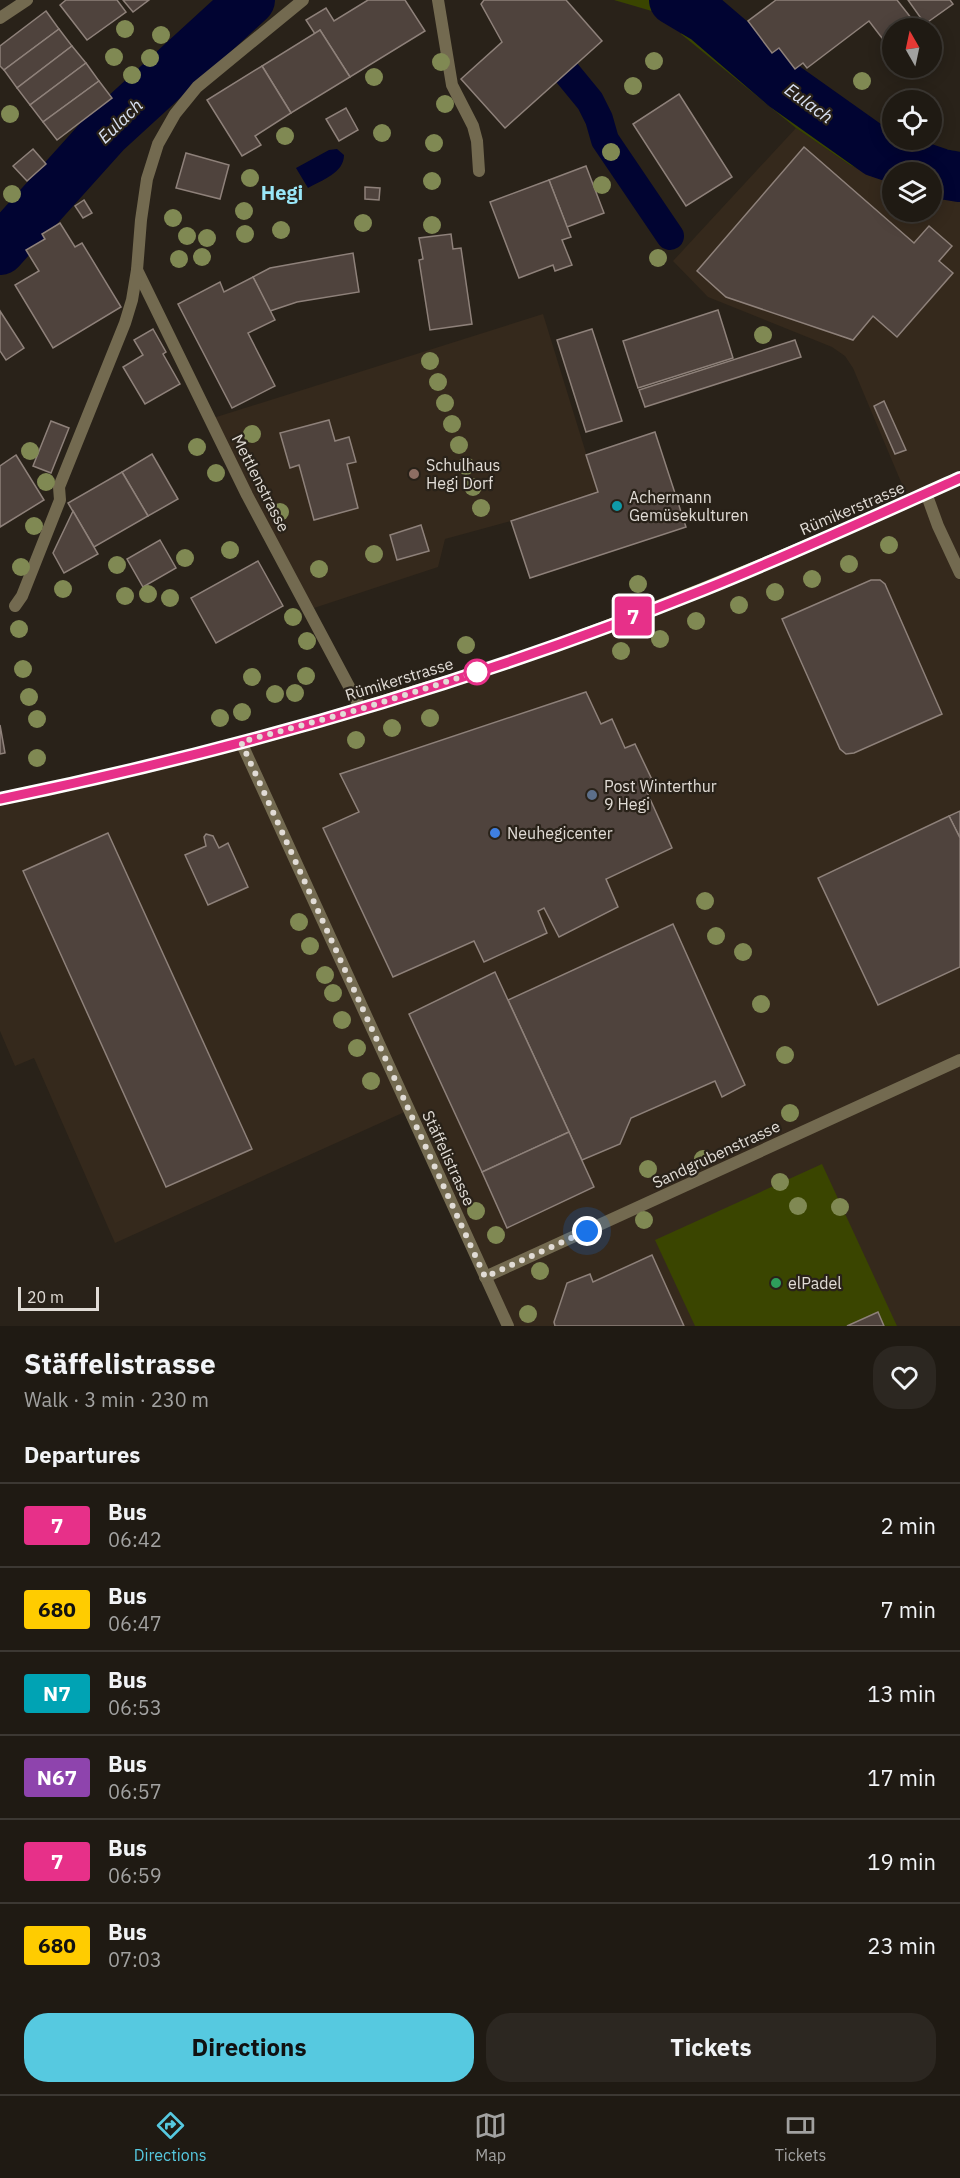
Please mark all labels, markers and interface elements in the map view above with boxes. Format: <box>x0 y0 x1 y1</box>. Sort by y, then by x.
north arrow <box>882 18 942 78</box>
map controls <box>882 18 942 222</box>
water label: Eulach <box>780 78 838 128</box>
button: locate <box>882 90 942 150</box>
water label: Eulach <box>92 94 148 148</box>
button: layers <box>882 162 942 222</box>
district label: Hegi <box>261 179 303 206</box>
street label: Mettlenstrasse <box>228 431 294 535</box>
place label: Schulhaus Hegi Dorf <box>426 455 500 493</box>
marker: Schulhaus Hegi Dorf <box>407 467 421 481</box>
street label: Rümikerstrasse <box>797 477 908 539</box>
place label: Achermann Gemüsekulturen <box>629 487 749 525</box>
marker: Achermann Gemüsekulturen <box>610 499 624 513</box>
line badge: 7 <box>614 596 652 636</box>
text: 7 <box>627 602 639 630</box>
street label: Rümikerstrasse <box>343 653 456 705</box>
unlabelled marker <box>464 659 490 685</box>
place label: Post Winterthur 9 Hegi <box>604 776 717 814</box>
marker: Post Winterthur 9 Hegi <box>585 788 599 802</box>
place label: Neuhegicenter <box>507 823 613 843</box>
marker: Neuhegicenter <box>488 826 502 840</box>
street label: Stäffelistrasse <box>418 1107 480 1209</box>
street label: Sandgrubenstrasse <box>649 1116 783 1192</box>
your location <box>572 1216 602 1246</box>
place label: elPadel <box>788 1273 842 1293</box>
marker: elPadel <box>769 1276 783 1290</box>
scale bar <box>18 1284 99 1312</box>
text: 20 m <box>27 1287 64 1307</box>
text: Stäffelistrasse <box>24 1345 216 1382</box>
button: heart <box>873 1346 936 1409</box>
text: Walk · 3 min · 230 m <box>24 1386 209 1413</box>
text: Departures <box>24 1440 140 1469</box>
text: Bus <box>108 1497 147 1526</box>
text: 7 <box>51 1511 63 1539</box>
text: 2 min <box>880 1511 936 1540</box>
text: 06:42 <box>108 1526 162 1553</box>
text: Bus <box>108 1581 147 1610</box>
text: 680 <box>38 1595 76 1623</box>
text: 7 min <box>880 1595 936 1624</box>
text: 06:47 <box>108 1610 162 1637</box>
text: Bus <box>108 1665 147 1694</box>
text: N7 <box>43 1679 71 1707</box>
text: 13 min <box>867 1679 936 1708</box>
text: 06:53 <box>108 1694 162 1721</box>
text: Bus <box>108 1749 147 1778</box>
text: N67 <box>37 1763 77 1791</box>
text: 17 min <box>867 1763 936 1792</box>
text: 06:57 <box>108 1778 162 1805</box>
text: Bus <box>108 1833 147 1862</box>
text: 7 <box>51 1847 63 1875</box>
text: 19 min <box>867 1847 936 1876</box>
text: 06:59 <box>108 1862 162 1889</box>
text: Bus <box>108 1917 147 1946</box>
text: 680 <box>38 1931 76 1959</box>
text: 23 min <box>867 1931 936 1960</box>
text: 07:03 <box>108 1946 162 1973</box>
button: Directions <box>24 2013 474 2082</box>
button: Tickets <box>486 2013 936 2082</box>
tab: Directions <box>134 2109 207 2165</box>
tab: Map <box>474 2109 507 2165</box>
tab: Tickets <box>775 2109 826 2165</box>

